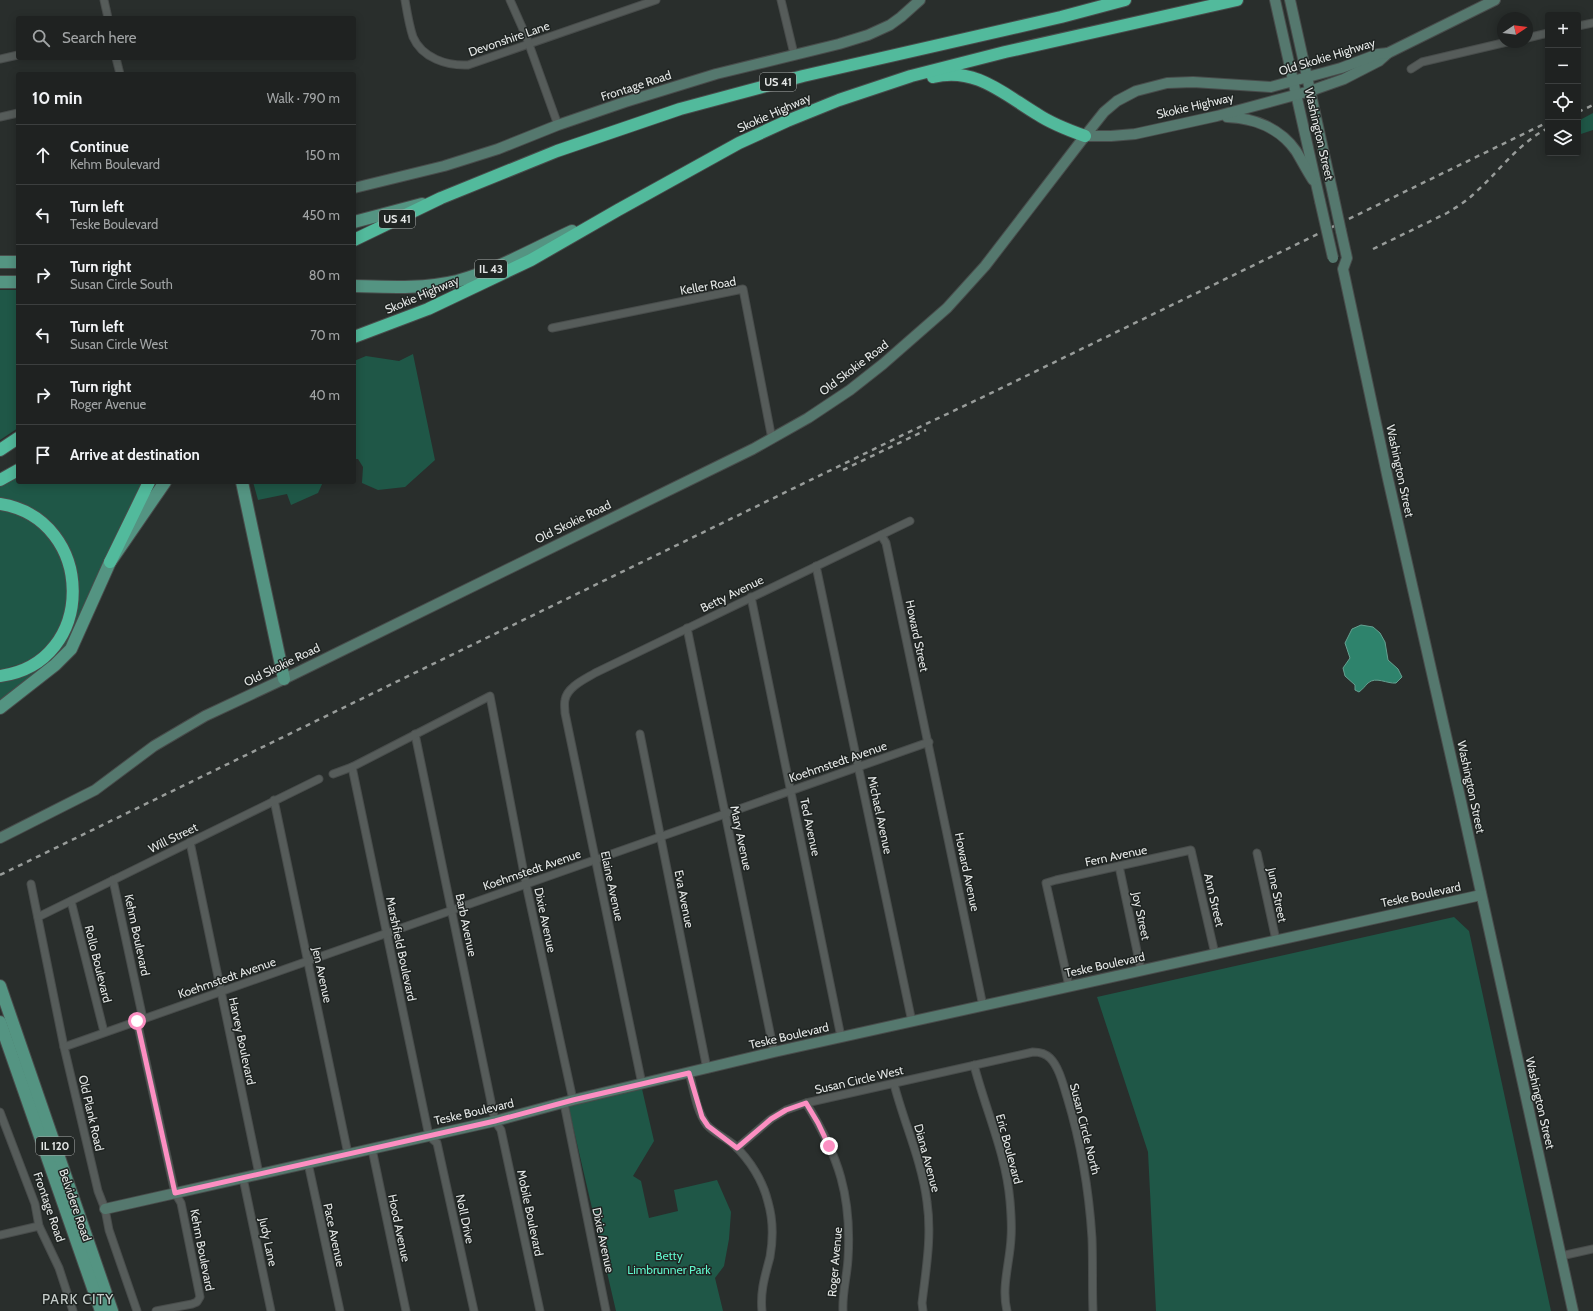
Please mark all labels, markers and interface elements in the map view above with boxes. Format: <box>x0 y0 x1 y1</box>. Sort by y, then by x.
north arrow <box>1497 12 1533 48</box>
map controls <box>1545 12 1581 156</box>
button: + <box>1545 12 1581 48</box>
search box <box>16 16 356 60</box>
street label: Devonshire Lane <box>466 18 551 59</box>
icon: search <box>30 27 52 49</box>
text: Search here <box>62 29 137 47</box>
street label: Old Skokie Highway <box>1277 35 1377 78</box>
button: − <box>1545 48 1581 84</box>
street label: Frontage Road <box>599 67 673 104</box>
road number: US 41 <box>760 73 796 91</box>
button: locate <box>1545 84 1581 120</box>
street label: Washington Street <box>1302 86 1337 181</box>
text: 10 min <box>32 88 82 108</box>
street label: Skokie Highway <box>1155 89 1235 122</box>
text: Walk · 790 m <box>267 90 340 106</box>
street label: Skokie Highway <box>735 90 813 135</box>
button: layers <box>1545 120 1581 156</box>
text: Continue <box>70 138 129 156</box>
icon: ahead <box>32 144 54 166</box>
text: 150 m <box>305 147 340 163</box>
text: Kehm Boulevard <box>70 156 160 172</box>
text: Turn left <box>70 198 124 216</box>
icon: left <box>32 204 54 226</box>
text: 450 m <box>302 207 340 223</box>
road number: US 41 <box>379 210 415 228</box>
text: Teske Boulevard <box>70 216 158 232</box>
text: Turn right <box>70 258 131 276</box>
road number: IL 43 <box>475 260 507 278</box>
icon: right <box>32 264 54 286</box>
text: 80 m <box>309 267 340 283</box>
street label: Skokie Highway <box>383 272 461 317</box>
street label: Keller Road <box>679 273 737 298</box>
text: Susan Circle South <box>70 276 173 292</box>
text: Turn left <box>70 318 124 336</box>
icon: left <box>32 324 54 346</box>
text: 70 m <box>310 327 340 343</box>
text: Susan Circle West <box>70 336 168 352</box>
street label: Old Skokie Road <box>816 337 891 398</box>
text: Turn right <box>70 378 131 396</box>
icon: right <box>32 384 54 406</box>
text: 40 m <box>309 387 340 403</box>
text: Roger Avenue <box>70 396 146 412</box>
street label: Washington Street <box>1383 423 1418 519</box>
icon: arrive <box>32 444 54 466</box>
text: Arrive at destination <box>70 446 200 464</box>
street label: Old Skokie Road <box>532 497 613 546</box>
street label: Betty Avenue <box>698 572 766 615</box>
street label: Howard Street <box>903 599 932 673</box>
street label: Old Skokie Road <box>241 640 322 689</box>
street label: Koehmstedt Avenue <box>787 738 889 785</box>
street label: Washington Street <box>1454 739 1489 835</box>
street label: Michael Avenue <box>865 774 896 855</box>
street label: Ted Avenue <box>797 796 824 857</box>
street label: Mary Avenue <box>727 804 756 872</box>
street label: Will Street <box>146 819 200 856</box>
street label: Howard Avenue <box>952 831 983 913</box>
street label: Fern Avenue <box>1083 842 1148 869</box>
street label: Koehmstedt Avenue <box>481 846 583 893</box>
street label: Elaine Avenue <box>598 849 627 922</box>
street label: June Street <box>1264 865 1291 924</box>
street label: Eva Avenue <box>672 869 697 929</box>
street label: Ann Street <box>1201 872 1228 928</box>
street label: Teske Boulevard <box>1380 879 1462 910</box>
street label: Dixie Avenue <box>531 886 560 954</box>
street label: Joy Street <box>1129 889 1154 941</box>
street label: Barb Avenue <box>452 892 480 958</box>
street label: Kehm Boulevard <box>122 893 153 977</box>
street label: Marshfield Boulevard <box>383 895 420 1002</box>
street label: Rollo Boulevard <box>82 924 115 1004</box>
street label: Jen Avenue <box>309 945 336 1004</box>
street label: Teske Boulevard <box>1064 949 1146 980</box>
street label: Koehmstedt Avenue <box>176 954 278 1001</box>
street label: Harvey Boulevard <box>226 996 259 1086</box>
route start <box>128 1012 146 1030</box>
street label: Teske Boulevard <box>748 1019 830 1052</box>
street label: Washington Street <box>1523 1055 1558 1150</box>
street label: Susan Circle West <box>813 1062 905 1097</box>
street label: Old Plank Road <box>75 1073 108 1152</box>
street label: Susan Circle North <box>1067 1082 1104 1176</box>
street label: Teske Boulevard <box>433 1095 515 1128</box>
street label: Eric Boulevard <box>993 1112 1026 1186</box>
street label: Diana Avenue <box>911 1122 944 1194</box>
road number: IL 120 <box>36 1137 74 1155</box>
route end <box>820 1137 838 1155</box>
street label: Belvidere Road <box>56 1167 95 1243</box>
street label: Mobile Boulevard <box>514 1168 547 1257</box>
street label: Frontage Road <box>30 1170 68 1244</box>
street label: Hood Avenue <box>385 1193 414 1263</box>
street label: Noll Drive <box>453 1193 478 1245</box>
street label: Pace Avenue <box>320 1202 349 1268</box>
street label: Dixie Avenue <box>589 1206 618 1274</box>
street label: Kehm Boulevard <box>187 1208 218 1292</box>
street label: Judy Lane <box>256 1215 281 1268</box>
street label: Roger Avenue <box>824 1226 845 1298</box>
park label: Betty Limbrunner Park <box>627 1248 711 1277</box>
district label: PARK CITY <box>42 1290 114 1308</box>

